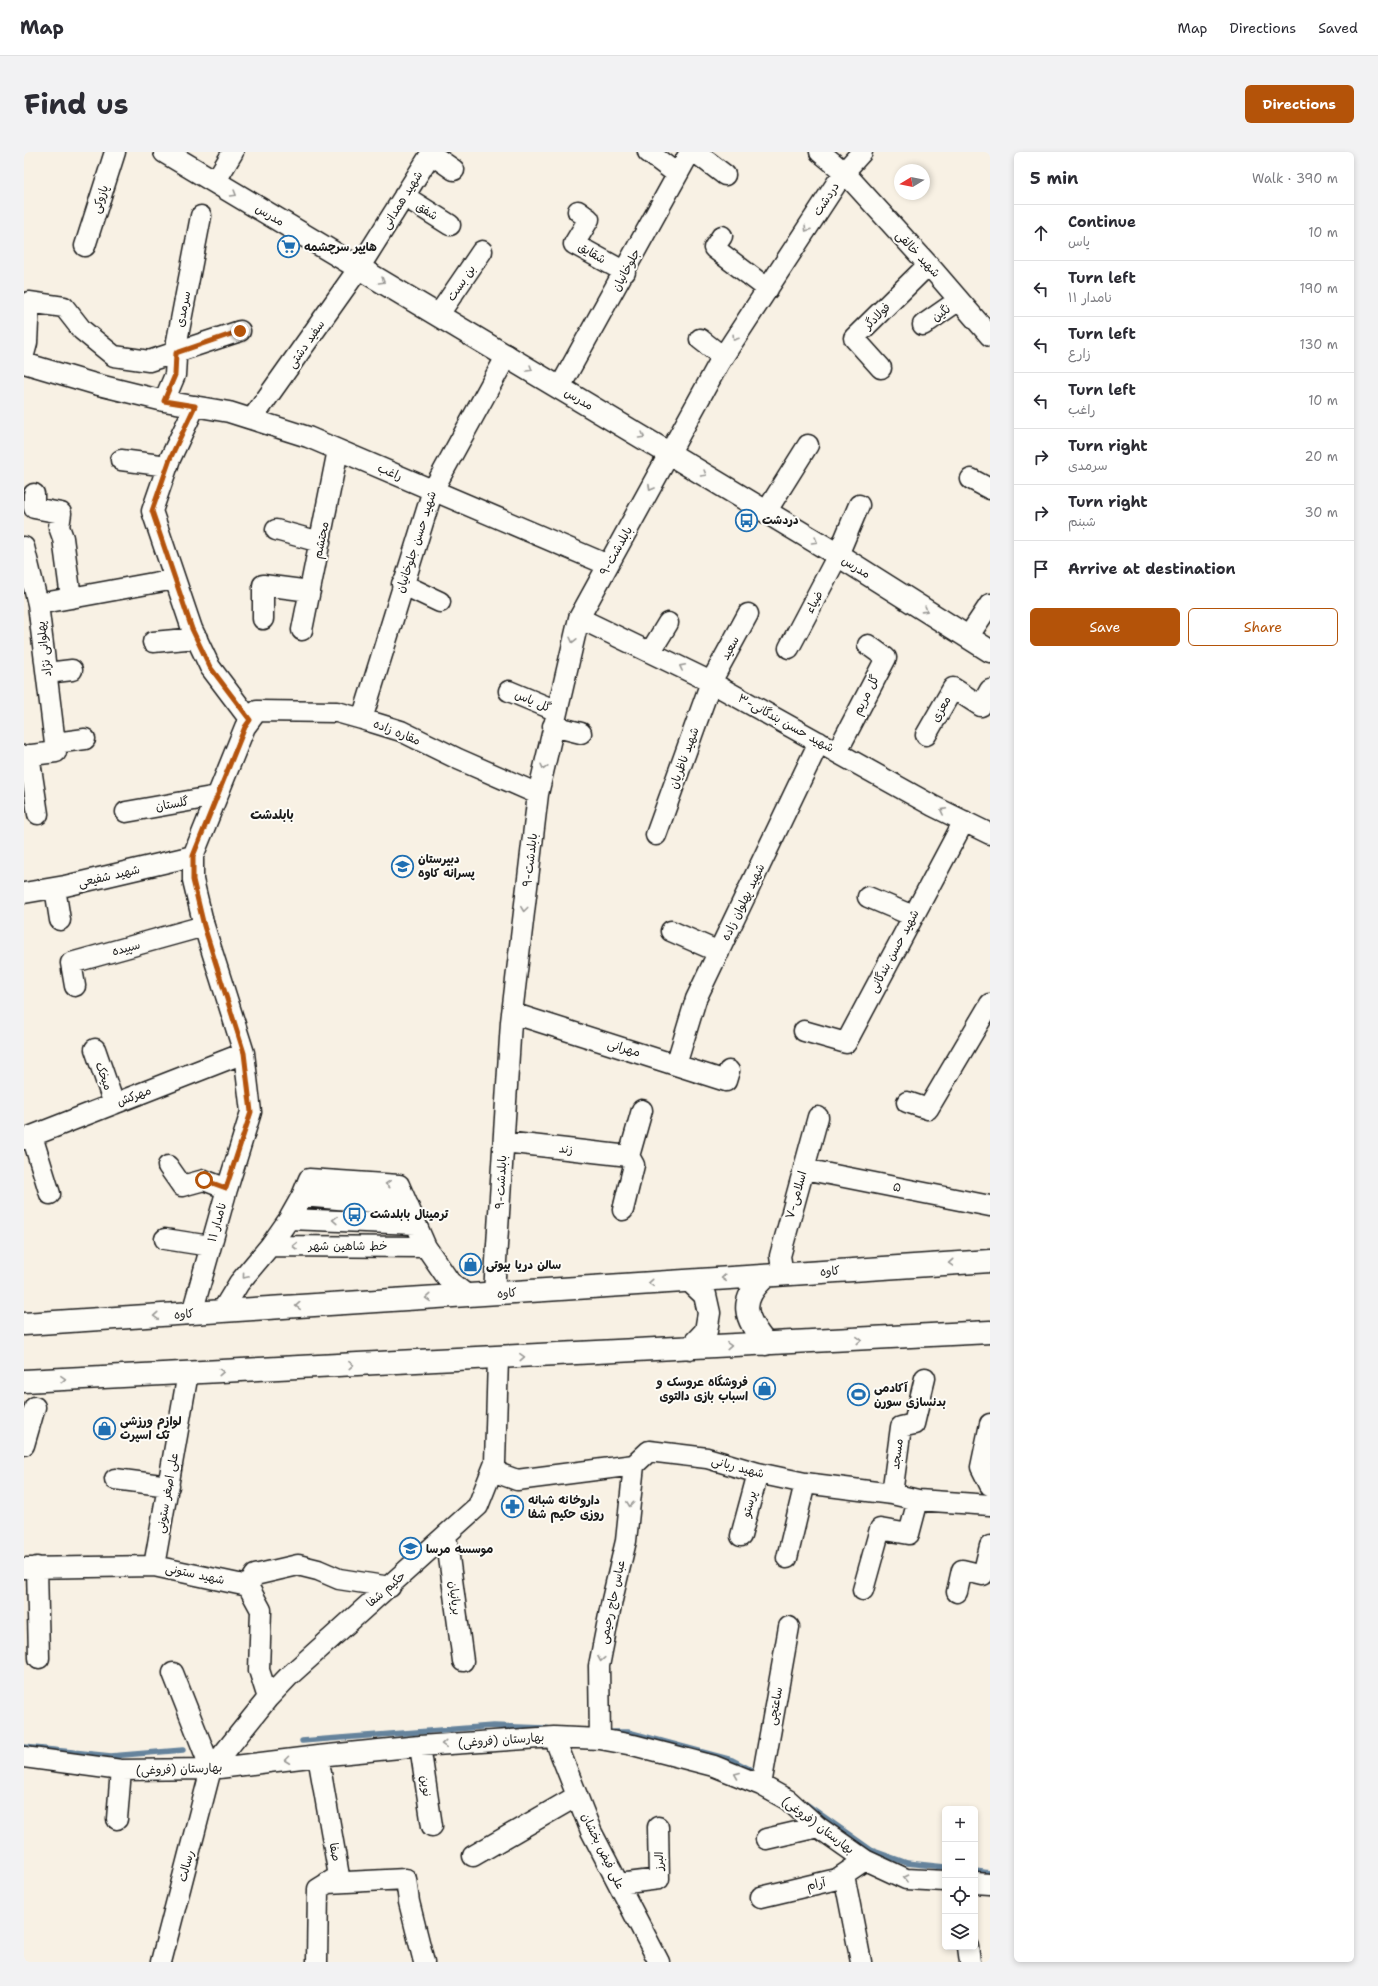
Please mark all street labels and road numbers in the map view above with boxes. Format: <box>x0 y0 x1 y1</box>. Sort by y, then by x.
street label: شهید همدانی <box>378 168 426 232</box>
street label: دردشت <box>809 179 843 219</box>
street label: پازوکی <box>88 183 112 215</box>
street label: شفق <box>413 198 441 224</box>
street label: مدرس <box>253 200 287 230</box>
street label: شهید خالقی <box>892 227 944 281</box>
street label: شقایق <box>575 239 609 267</box>
street label: جلوخانیان <box>608 246 644 294</box>
street label: بن بست <box>443 262 479 304</box>
street label: سرمدی <box>172 290 194 328</box>
street label: فولادگر <box>860 299 894 333</box>
street label: نگین <box>928 301 954 325</box>
street label: سفید دشتی <box>284 317 328 371</box>
street label: مدرس <box>562 384 596 414</box>
street label: راغب <box>375 460 405 484</box>
street label: شهید حسن جلوخانیان <box>392 489 440 595</box>
street label: محتشم <box>309 520 334 560</box>
street label: ۹-بابلدشت <box>596 523 636 579</box>
street label: مدرس <box>839 552 873 582</box>
street label: ضیاء <box>801 588 827 616</box>
street label: پهلوانی نژاد <box>33 620 55 678</box>
street label: سعید <box>717 633 743 663</box>
street label: گل مریم <box>849 672 884 718</box>
street label: گل یاس <box>512 686 554 716</box>
street label: ۳-شهید حسن بندگانی <box>735 690 837 756</box>
street label: معزی <box>927 693 955 725</box>
street label: مقاره زاده <box>371 715 423 749</box>
street label: شهید ناظریان <box>665 725 703 791</box>
street label: گلستان <box>154 793 190 815</box>
street label: ۹-بابلدشت <box>519 832 541 888</box>
street label: شهید شفیعی <box>77 861 141 891</box>
street label: شهید پهلوان زاده <box>717 861 769 943</box>
street label: شهید حسن بندگانی <box>865 907 923 995</box>
street label: سپیده <box>110 937 142 959</box>
street label: مهرانی <box>606 1035 642 1061</box>
street label: میخک <box>92 1060 116 1092</box>
street label: مهرکش <box>115 1082 154 1110</box>
street label: زند <box>558 1140 574 1158</box>
street label: ۹-بابلدشت <box>492 1155 510 1209</box>
street label: ۷-اسلامی <box>782 1169 810 1221</box>
street label: ۵ <box>891 1178 903 1196</box>
street label: ۱۱ نامدار <box>204 1200 230 1244</box>
street label: خط شاهین شهر <box>308 1238 387 1254</box>
street label: کاوه <box>819 1262 841 1280</box>
street label: کاوه <box>496 1284 518 1302</box>
street label: کاوه <box>173 1305 195 1323</box>
street label: مسجد <box>887 1438 907 1470</box>
street label: علی اصغر ستونی <box>152 1452 182 1534</box>
street label: شهید ربانی <box>710 1452 766 1482</box>
street label: پرستو <box>738 1489 760 1520</box>
street label: عباس حاج رحیمی <box>595 1559 630 1646</box>
street label: شهید ستونی <box>164 1560 226 1588</box>
street label: حکیم شفا <box>363 1568 410 1611</box>
street label: بریانیان <box>445 1580 465 1616</box>
street label: ساعتچی <box>764 1685 786 1727</box>
street label: بهارستان (فروغی) <box>457 1729 545 1751</box>
street label: بهارستان (فروغی) <box>135 1759 223 1779</box>
street label: نوین <box>417 1774 435 1798</box>
street label: بهارستان (فروغی) <box>779 1793 857 1857</box>
street label: علی فیض بخشان <box>578 1810 628 1892</box>
street label: صفا <box>325 1841 345 1863</box>
street label: رسالت <box>174 1848 198 1884</box>
street label: البرز <box>651 1852 667 1871</box>
street label: آرام <box>805 1874 828 1895</box>

